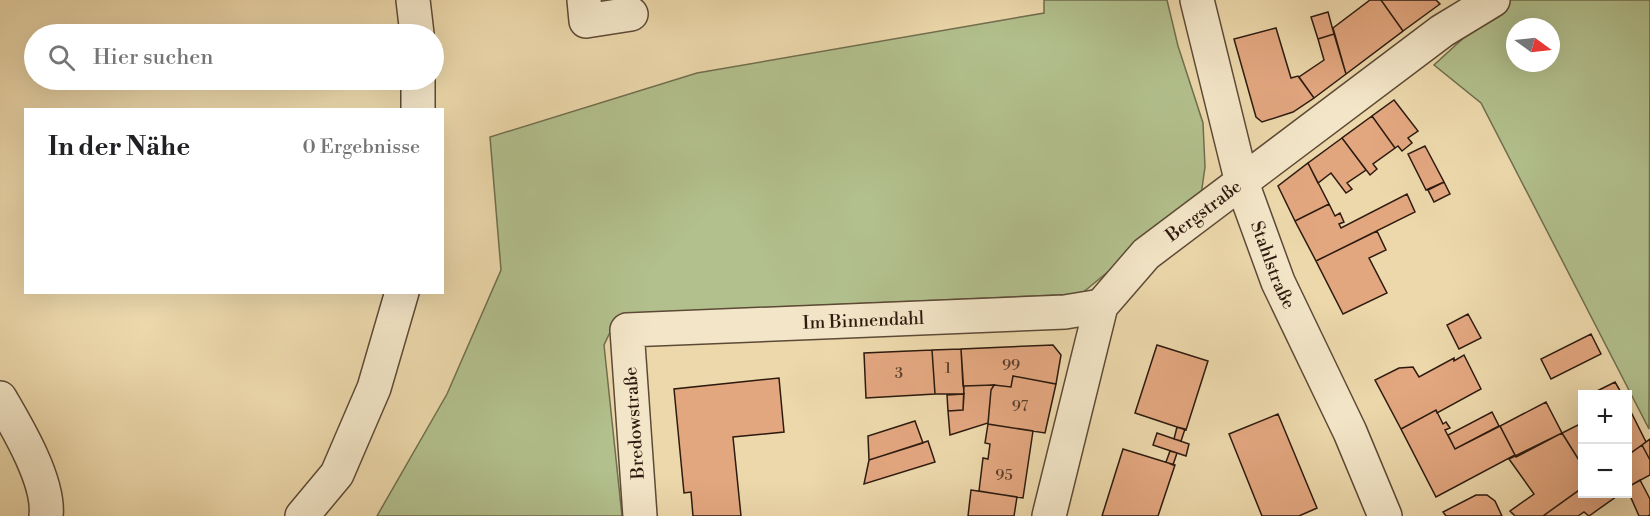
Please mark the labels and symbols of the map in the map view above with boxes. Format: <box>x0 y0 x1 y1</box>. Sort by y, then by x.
north arrow <box>1506 18 1560 72</box>
street label: Bergstraße <box>1160 175 1246 248</box>
street label: Stahlstraße <box>1245 218 1300 313</box>
street label: Im Binnendahl <box>802 307 925 335</box>
house number: 99 <box>1002 356 1020 375</box>
house number: 1 <box>945 359 952 378</box>
house number: 3 <box>895 364 903 383</box>
street label: Bredowstraße <box>619 366 650 481</box>
house number: 97 <box>1012 397 1029 416</box>
house number: 95 <box>995 466 1013 485</box>

